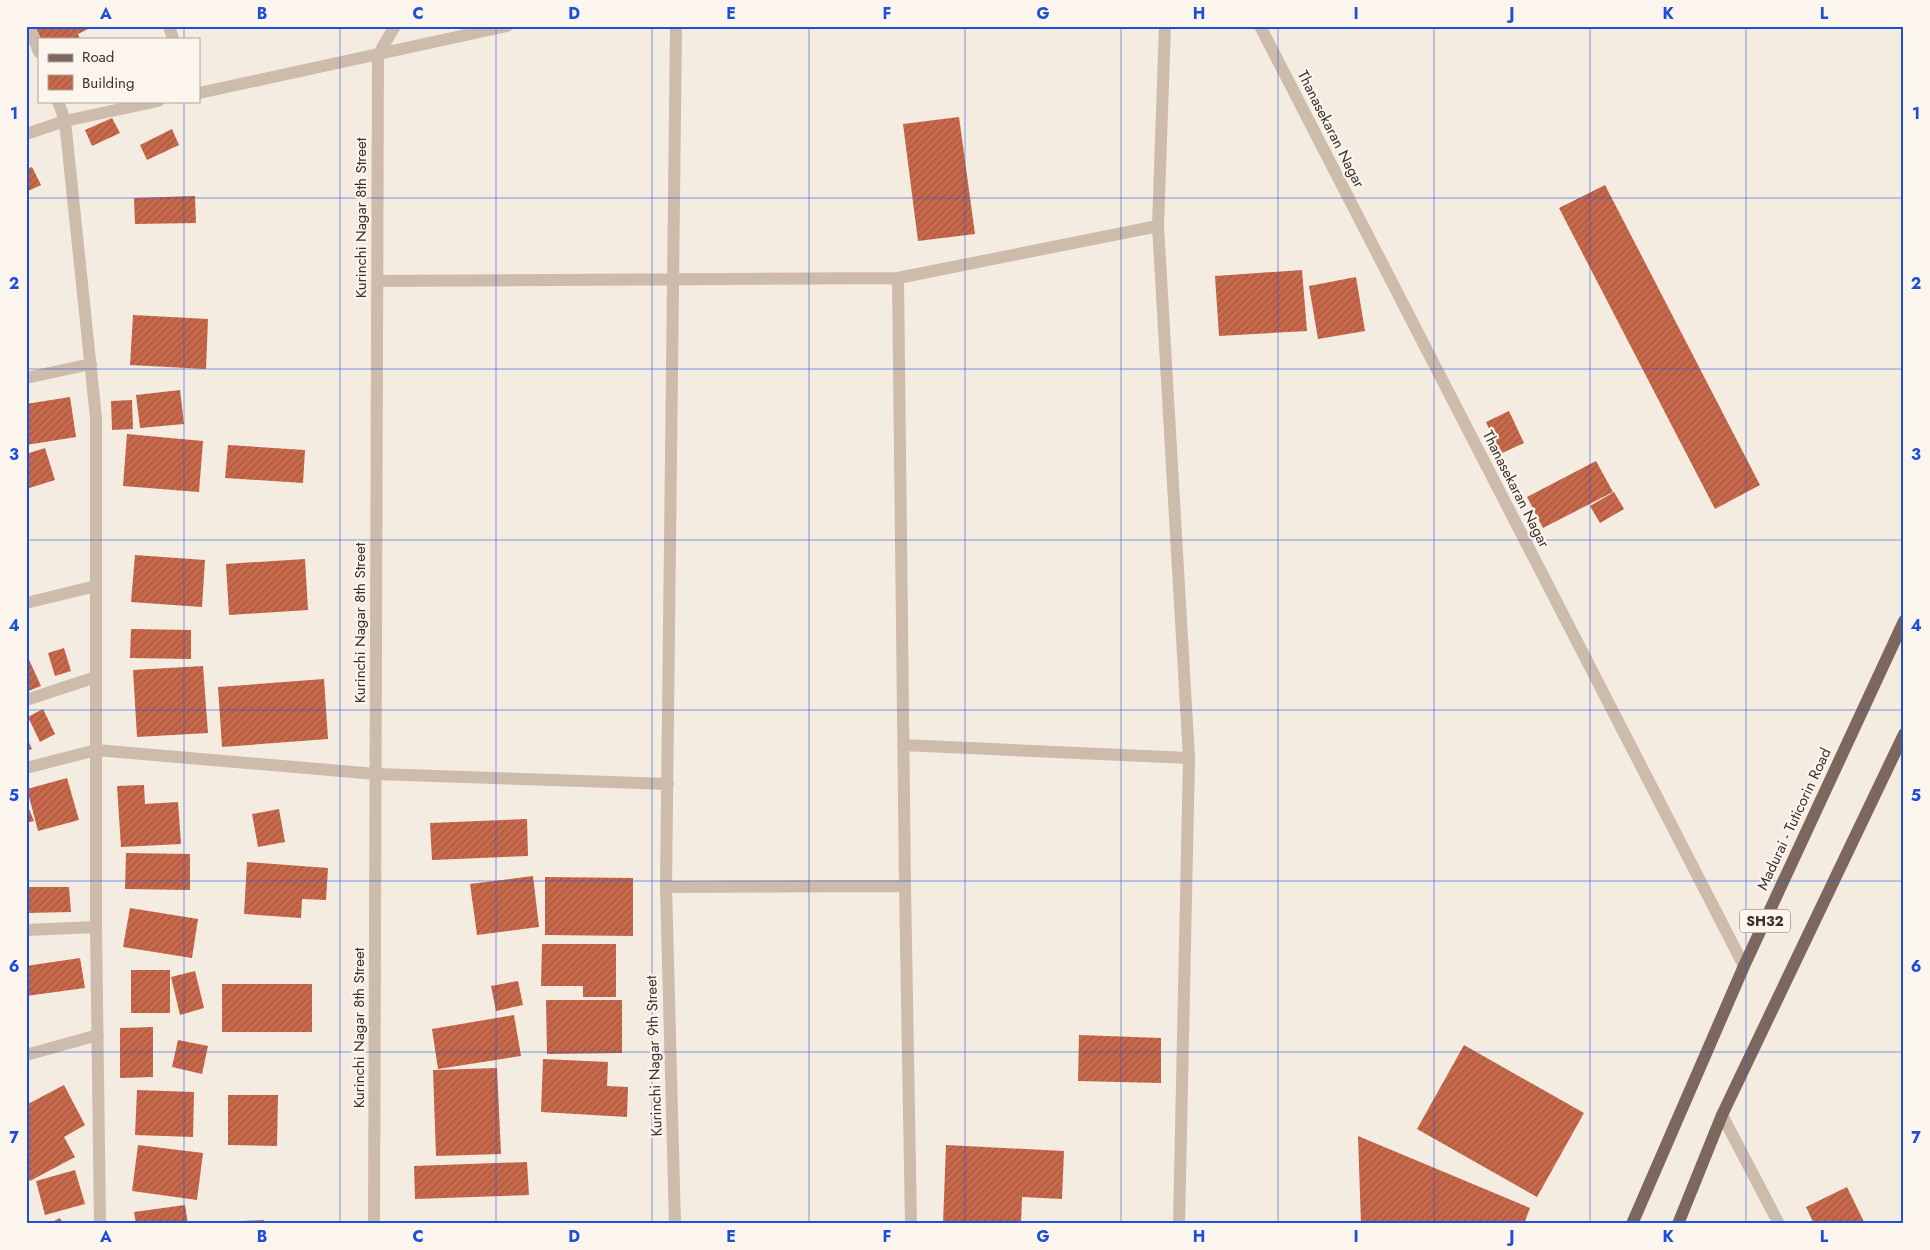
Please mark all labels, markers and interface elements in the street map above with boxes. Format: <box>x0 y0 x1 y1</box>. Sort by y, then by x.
text: A <box>99 2 112 25</box>
text: B <box>257 2 267 25</box>
text: C <box>412 2 424 25</box>
text: D <box>568 2 580 25</box>
text: E <box>726 2 736 25</box>
text: F <box>883 2 891 25</box>
text: G <box>1036 2 1050 25</box>
text: H <box>1193 2 1205 25</box>
text: I <box>1353 2 1359 25</box>
text: J <box>1506 2 1515 25</box>
text: K <box>1662 2 1674 25</box>
text: L <box>1820 2 1829 25</box>
legend <box>38 38 200 102</box>
text: Road <box>82 46 114 68</box>
street label: Thanasekaran Nagar <box>1292 66 1371 192</box>
text: Building <box>82 72 134 94</box>
text: 1 <box>10 102 18 125</box>
text: 1 <box>1912 102 1920 125</box>
street label: Kurinchi Nagar 8th Street <box>350 137 372 298</box>
text: 2 <box>9 272 19 295</box>
text: 2 <box>1911 272 1921 295</box>
street label: Thanasekaran Nagar <box>1477 426 1556 552</box>
text: 3 <box>9 443 19 466</box>
text: 3 <box>1911 443 1921 466</box>
street label: Kurinchi Nagar 8th Street <box>349 542 371 703</box>
text: 4 <box>8 614 20 637</box>
text: 4 <box>1910 614 1922 637</box>
street label: Madurai - Tuticorin Road <box>1751 744 1837 894</box>
text: 5 <box>9 784 19 807</box>
text: 5 <box>1911 784 1921 807</box>
road number: SH32 <box>1740 909 1790 932</box>
street label: Kurinchi Nagar 8th Street <box>348 947 370 1108</box>
text: 6 <box>9 955 19 978</box>
text: 6 <box>1911 955 1921 978</box>
street label: Kurinchi Nagar 9th Street <box>640 975 668 1137</box>
text: 7 <box>9 1126 19 1149</box>
text: 7 <box>1911 1126 1921 1149</box>
text: A <box>99 1225 112 1248</box>
text: B <box>257 1225 267 1248</box>
text: C <box>412 1225 424 1248</box>
text: D <box>568 1225 580 1248</box>
text: E <box>726 1225 736 1248</box>
text: F <box>883 1225 891 1248</box>
text: G <box>1036 1225 1050 1248</box>
text: H <box>1193 1225 1205 1248</box>
text: I <box>1353 1225 1359 1248</box>
text: J <box>1506 1225 1515 1248</box>
text: K <box>1662 1225 1674 1248</box>
text: L <box>1820 1225 1829 1248</box>

